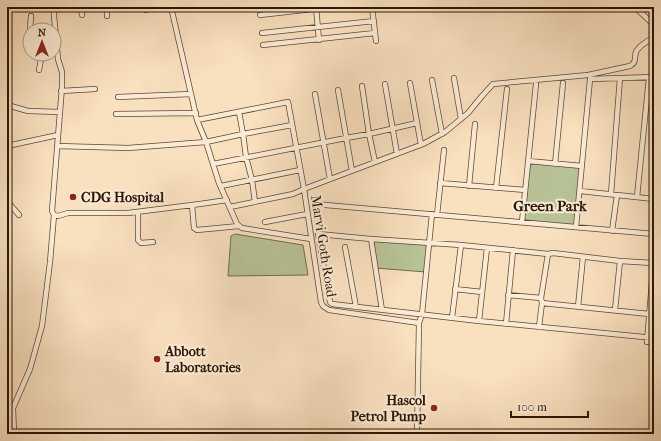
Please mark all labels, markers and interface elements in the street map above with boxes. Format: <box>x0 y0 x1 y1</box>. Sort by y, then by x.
north arrow <box>22 22 62 62</box>
text: N <box>38 26 47 39</box>
place label: CDG Hospital <box>81 189 164 206</box>
marker: CDG Hospital <box>68 192 78 202</box>
street label: Marvi Goth Road <box>307 194 340 299</box>
district label: Green Park <box>513 197 588 215</box>
place label: Abbott Laboratories <box>164 343 242 376</box>
marker: Abbott Laboratories <box>152 354 162 364</box>
place label: Hascol Petrol Pump <box>351 392 426 425</box>
scale bar <box>511 393 588 419</box>
text: 100 m <box>517 400 547 414</box>
marker: Hascol Petrol Pump <box>429 403 439 413</box>

